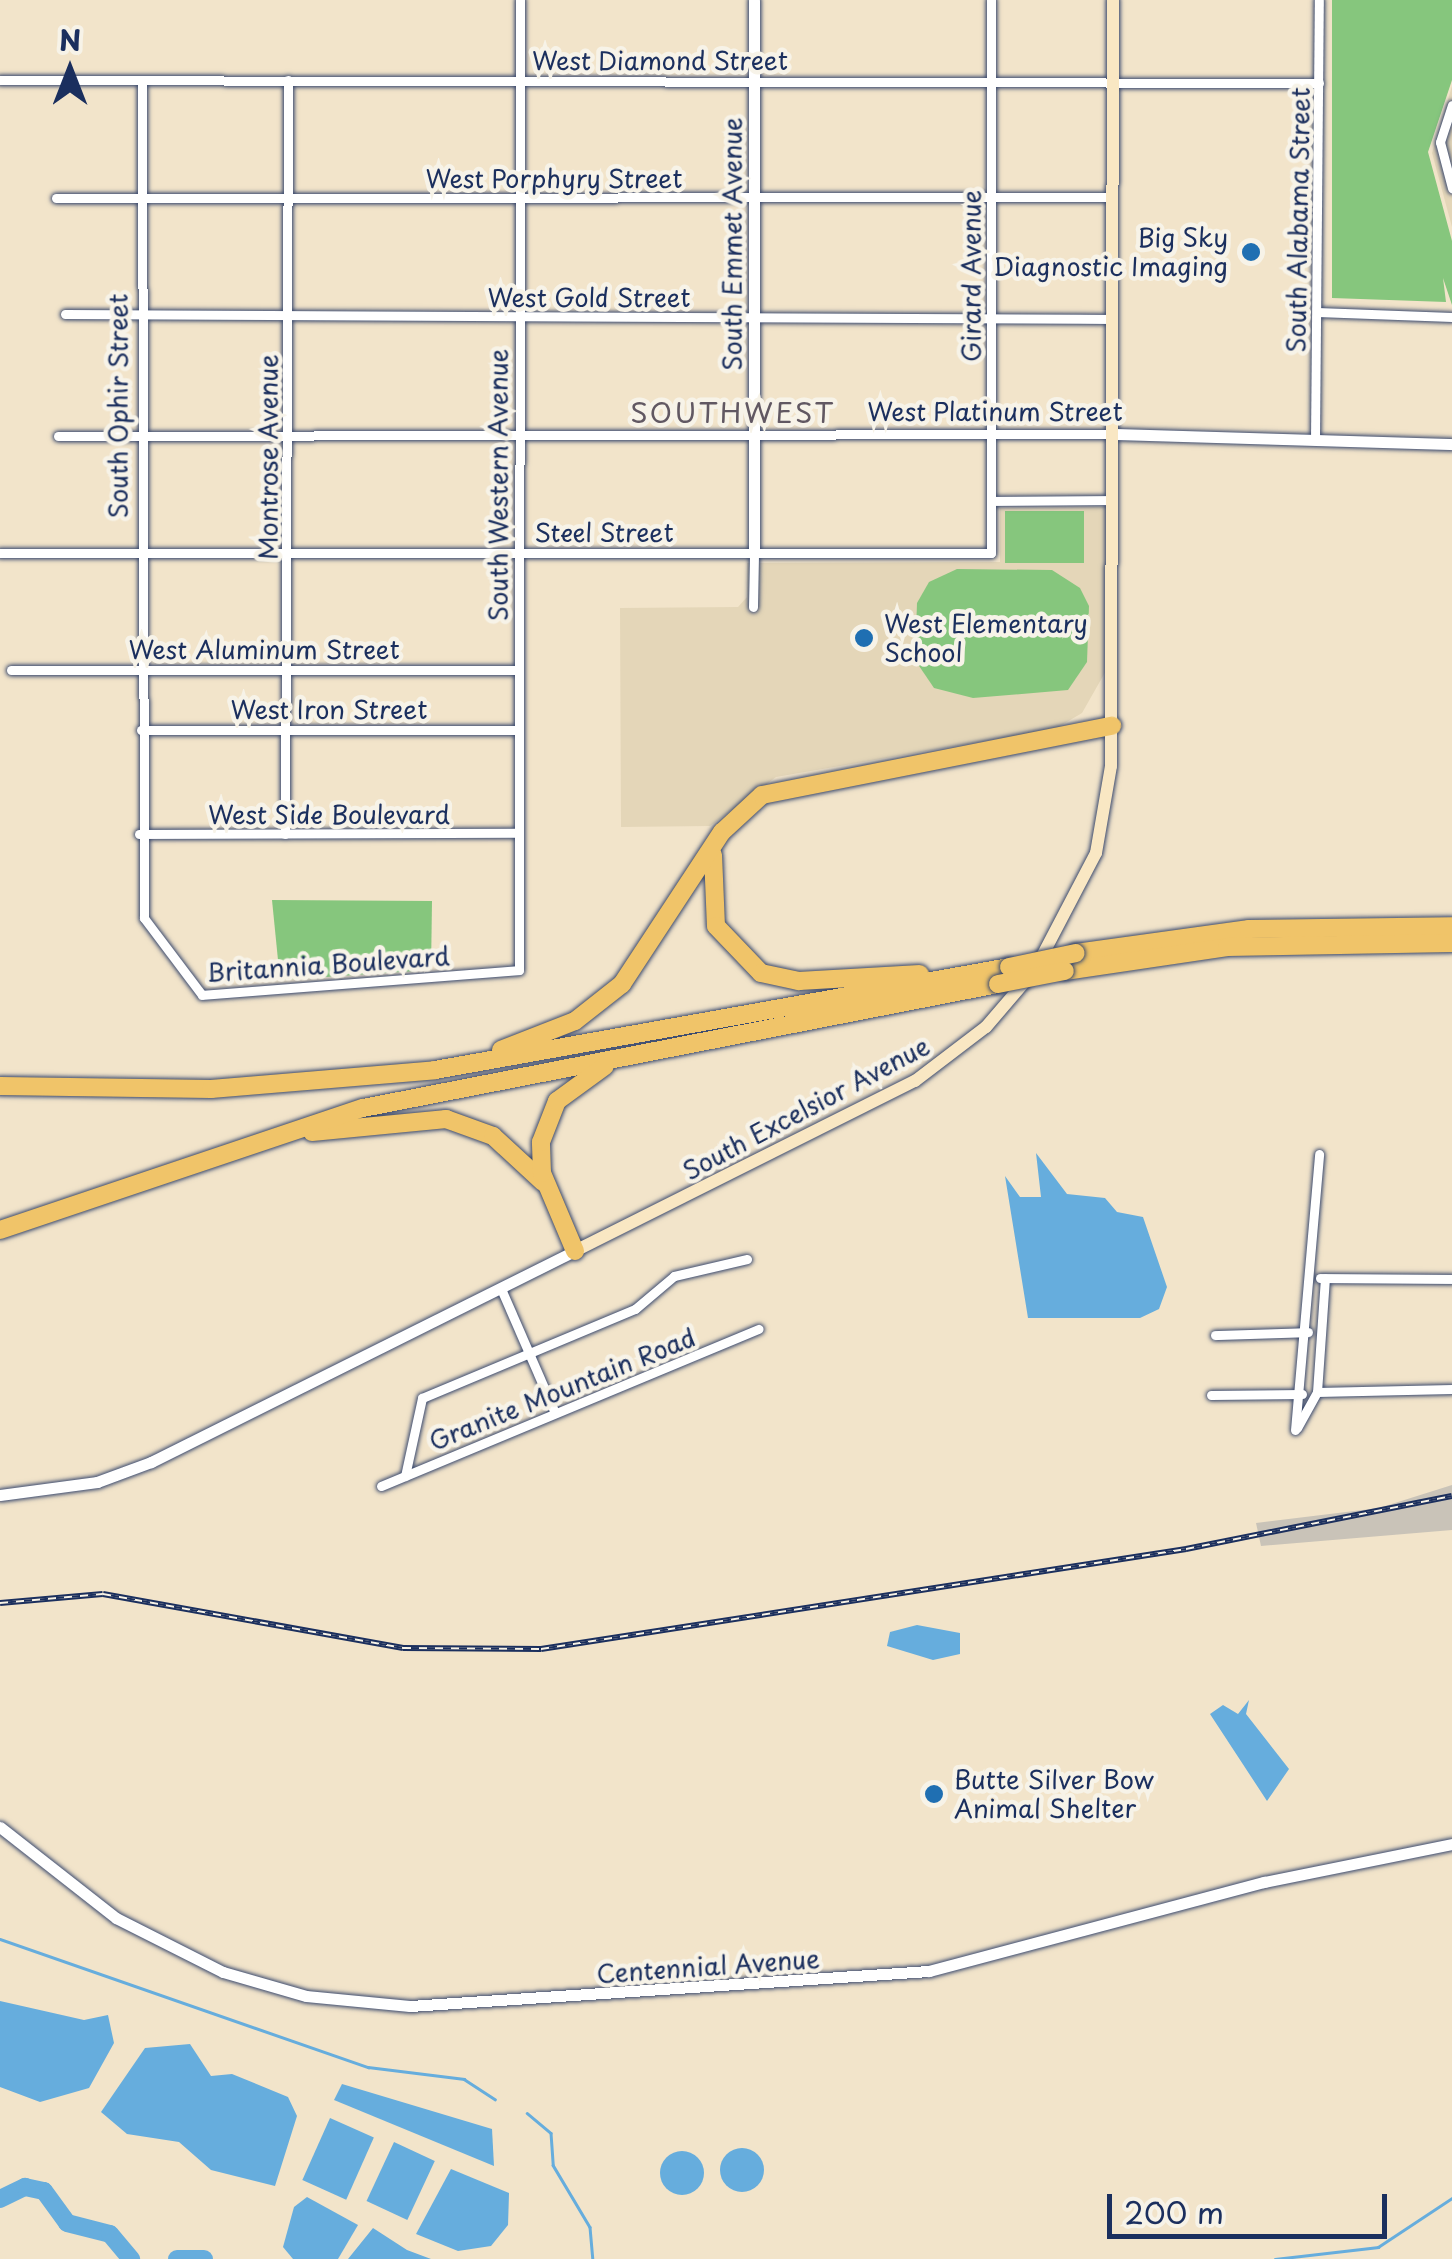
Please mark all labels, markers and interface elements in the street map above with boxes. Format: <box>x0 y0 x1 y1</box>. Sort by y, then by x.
text: N <box>59 18 81 61</box>
north arrow <box>20 20 120 120</box>
street label: West Diamond Street <box>532 45 788 75</box>
street label: South Alabama Street <box>1281 86 1315 354</box>
street label: South Emmet Avenue <box>717 116 747 372</box>
street label: West Porphyry Street <box>424 163 684 193</box>
street label: Girard Avenue <box>956 189 986 363</box>
place label: Big Sky Diagnostic Imaging <box>995 223 1228 282</box>
marker: Big Sky Diagnostic Imaging <box>1238 239 1264 265</box>
street label: West Gold Street <box>487 282 691 312</box>
street label: South Ophir Street <box>103 293 133 519</box>
street label: South Western Avenue <box>483 350 513 620</box>
street label: Montrose Avenue <box>253 354 283 560</box>
district label: SOUTHWEST <box>630 395 836 429</box>
street label: West Platinum Street <box>867 396 1123 426</box>
street label: Steel Street <box>533 517 675 547</box>
place label: West Elementary School <box>884 609 1089 668</box>
marker: West Elementary School <box>853 627 875 649</box>
street label: West Aluminum Street <box>128 634 400 664</box>
street label: West Iron Street <box>230 694 428 724</box>
street label: West Side Boulevard <box>207 799 451 829</box>
street label: Britannia Boulevard <box>206 941 450 987</box>
street label: South Excelsior Avenue <box>677 1030 935 1186</box>
street label: Granite Mountain Road <box>424 1322 700 1456</box>
place label: Butte Silver Bow Animal Shelter <box>954 1765 1154 1824</box>
marker: Butte Silver Bow Animal Shelter <box>923 1783 945 1805</box>
street label: Centennial Avenue <box>595 1943 821 1989</box>
scale bar <box>1112 2174 1392 2236</box>
text: 200 m <box>1124 2189 1224 2234</box>

